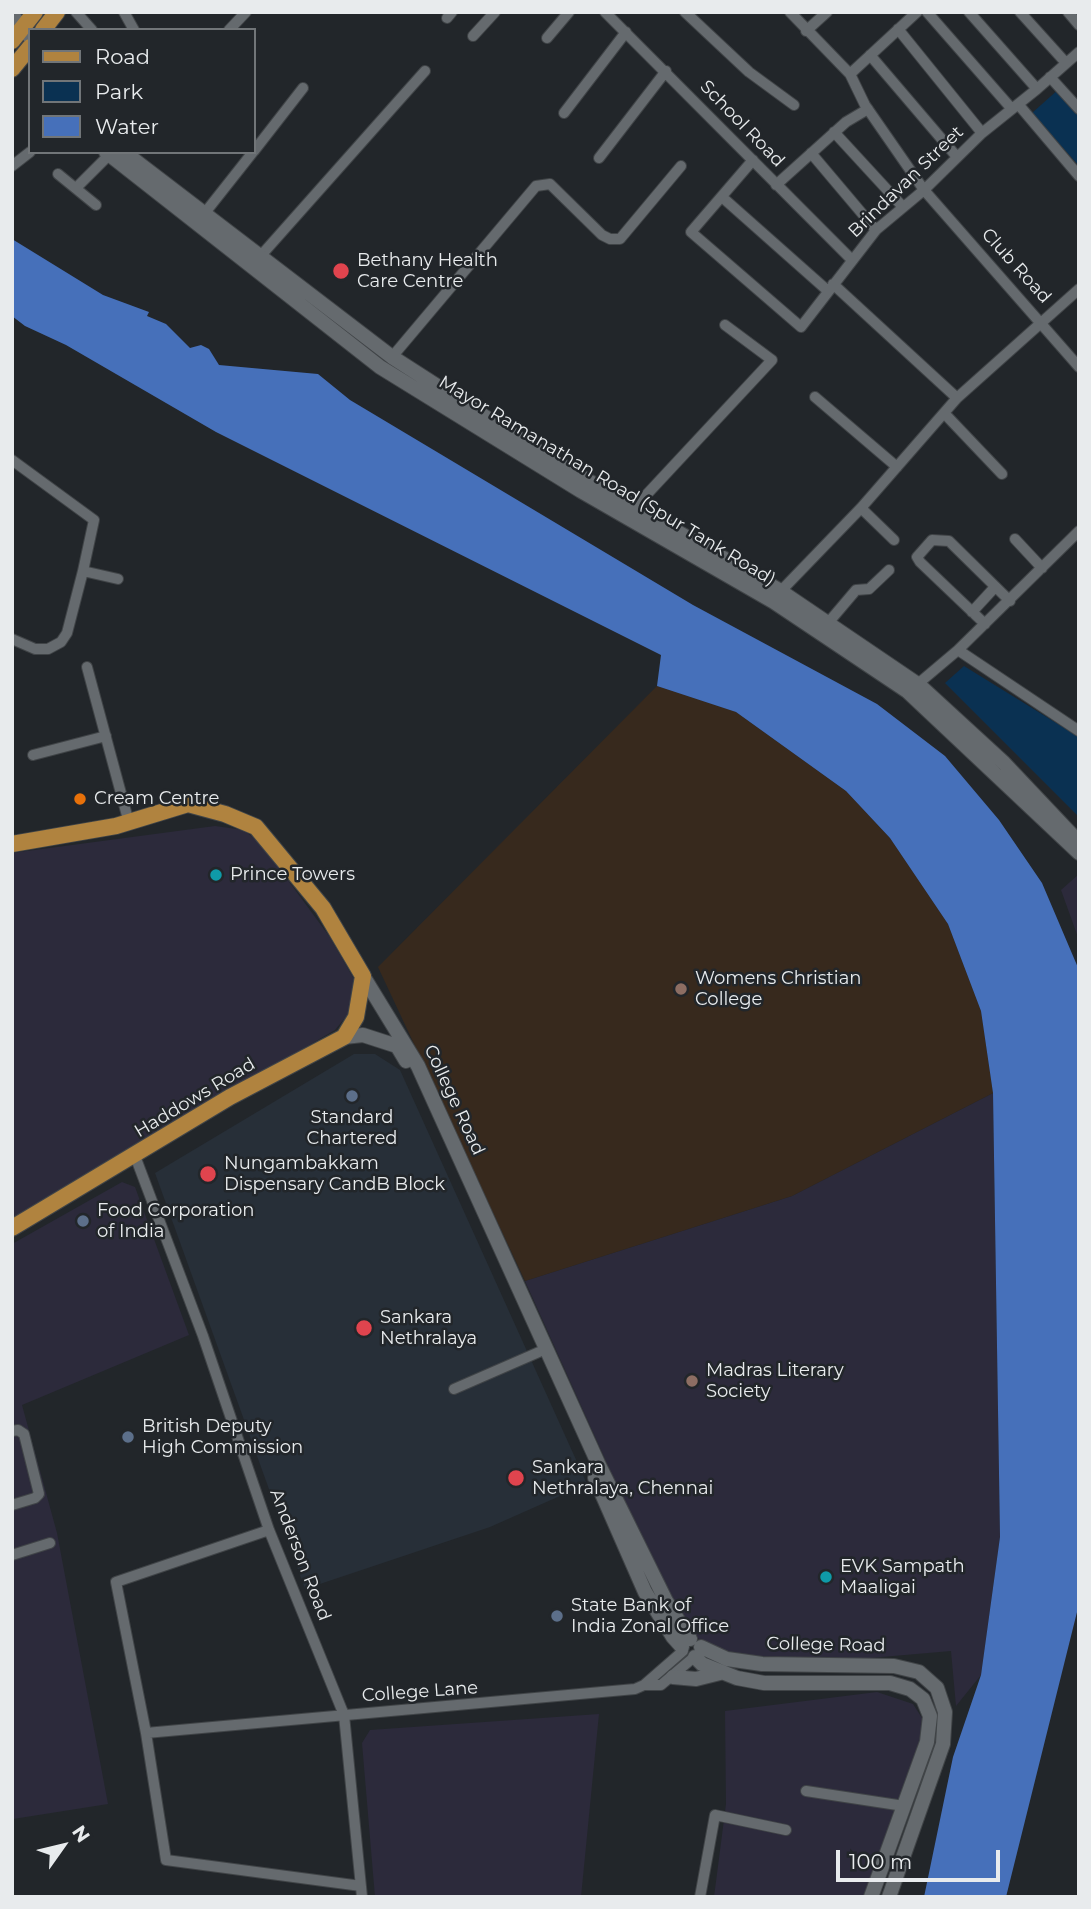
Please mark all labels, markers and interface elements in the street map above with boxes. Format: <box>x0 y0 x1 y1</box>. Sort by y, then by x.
legend <box>28 28 256 154</box>
text: Road <box>95 44 150 69</box>
street label: School Road <box>695 76 789 172</box>
text: Park <box>95 79 143 104</box>
text: Water <box>95 114 159 139</box>
street label: Brindavan Street <box>844 122 968 242</box>
street label: Club Road <box>977 224 1055 308</box>
place label: Bethany Health Care Centre <box>357 250 498 292</box>
marker: Bethany Health Care Centre <box>331 261 351 281</box>
street label: Mayor Ramanathan Road (Spur Tank Road) <box>435 371 779 591</box>
place label: Cream Centre <box>94 788 219 810</box>
marker: Cream Centre <box>72 791 88 807</box>
place label: Prince Towers <box>230 864 355 886</box>
marker: Prince Towers <box>208 867 224 883</box>
place label: Womens Christian College <box>695 968 862 1010</box>
marker: Womens Christian College <box>673 981 689 997</box>
street label: College Road <box>419 1041 489 1159</box>
street label: Haddows Road <box>131 1053 259 1143</box>
marker: Standard Chartered <box>344 1088 360 1104</box>
place label: Standard Chartered <box>307 1107 397 1150</box>
place label: Nungambakkam Dispensary CandB Block <box>224 1153 445 1196</box>
marker: Nungambakkam Dispensary CandB Block <box>198 1164 218 1184</box>
place label: Food Corporation of India <box>97 1200 254 1242</box>
marker: Food Corporation of India <box>75 1213 91 1229</box>
place label: Sankara Nethralaya <box>380 1307 477 1350</box>
marker: Sankara Nethralaya <box>354 1318 374 1338</box>
place label: Madras Literary Society <box>706 1360 844 1402</box>
marker: Madras Literary Society <box>684 1373 700 1389</box>
place label: British Deputy High Commission <box>142 1416 303 1458</box>
marker: British Deputy High Commission <box>120 1429 136 1445</box>
place label: Sankara Nethralaya, Chennai <box>532 1457 713 1500</box>
marker: Sankara Nethralaya, Chennai <box>506 1468 526 1488</box>
street label: Anderson Road <box>265 1486 335 1624</box>
place label: EVK Sampath Maaligai <box>840 1556 965 1598</box>
marker: EVK Sampath Maaligai <box>818 1569 834 1585</box>
place label: State Bank of India Zonal Office <box>571 1595 729 1638</box>
marker: State Bank of India Zonal Office <box>549 1608 565 1624</box>
street label: College Road <box>766 1633 886 1657</box>
street label: College Lane <box>361 1677 479 1707</box>
north arrow <box>28 1811 98 1881</box>
text: N <box>67 1821 95 1847</box>
scale bar <box>839 1836 1004 1880</box>
text: 100 m <box>849 1849 912 1874</box>

